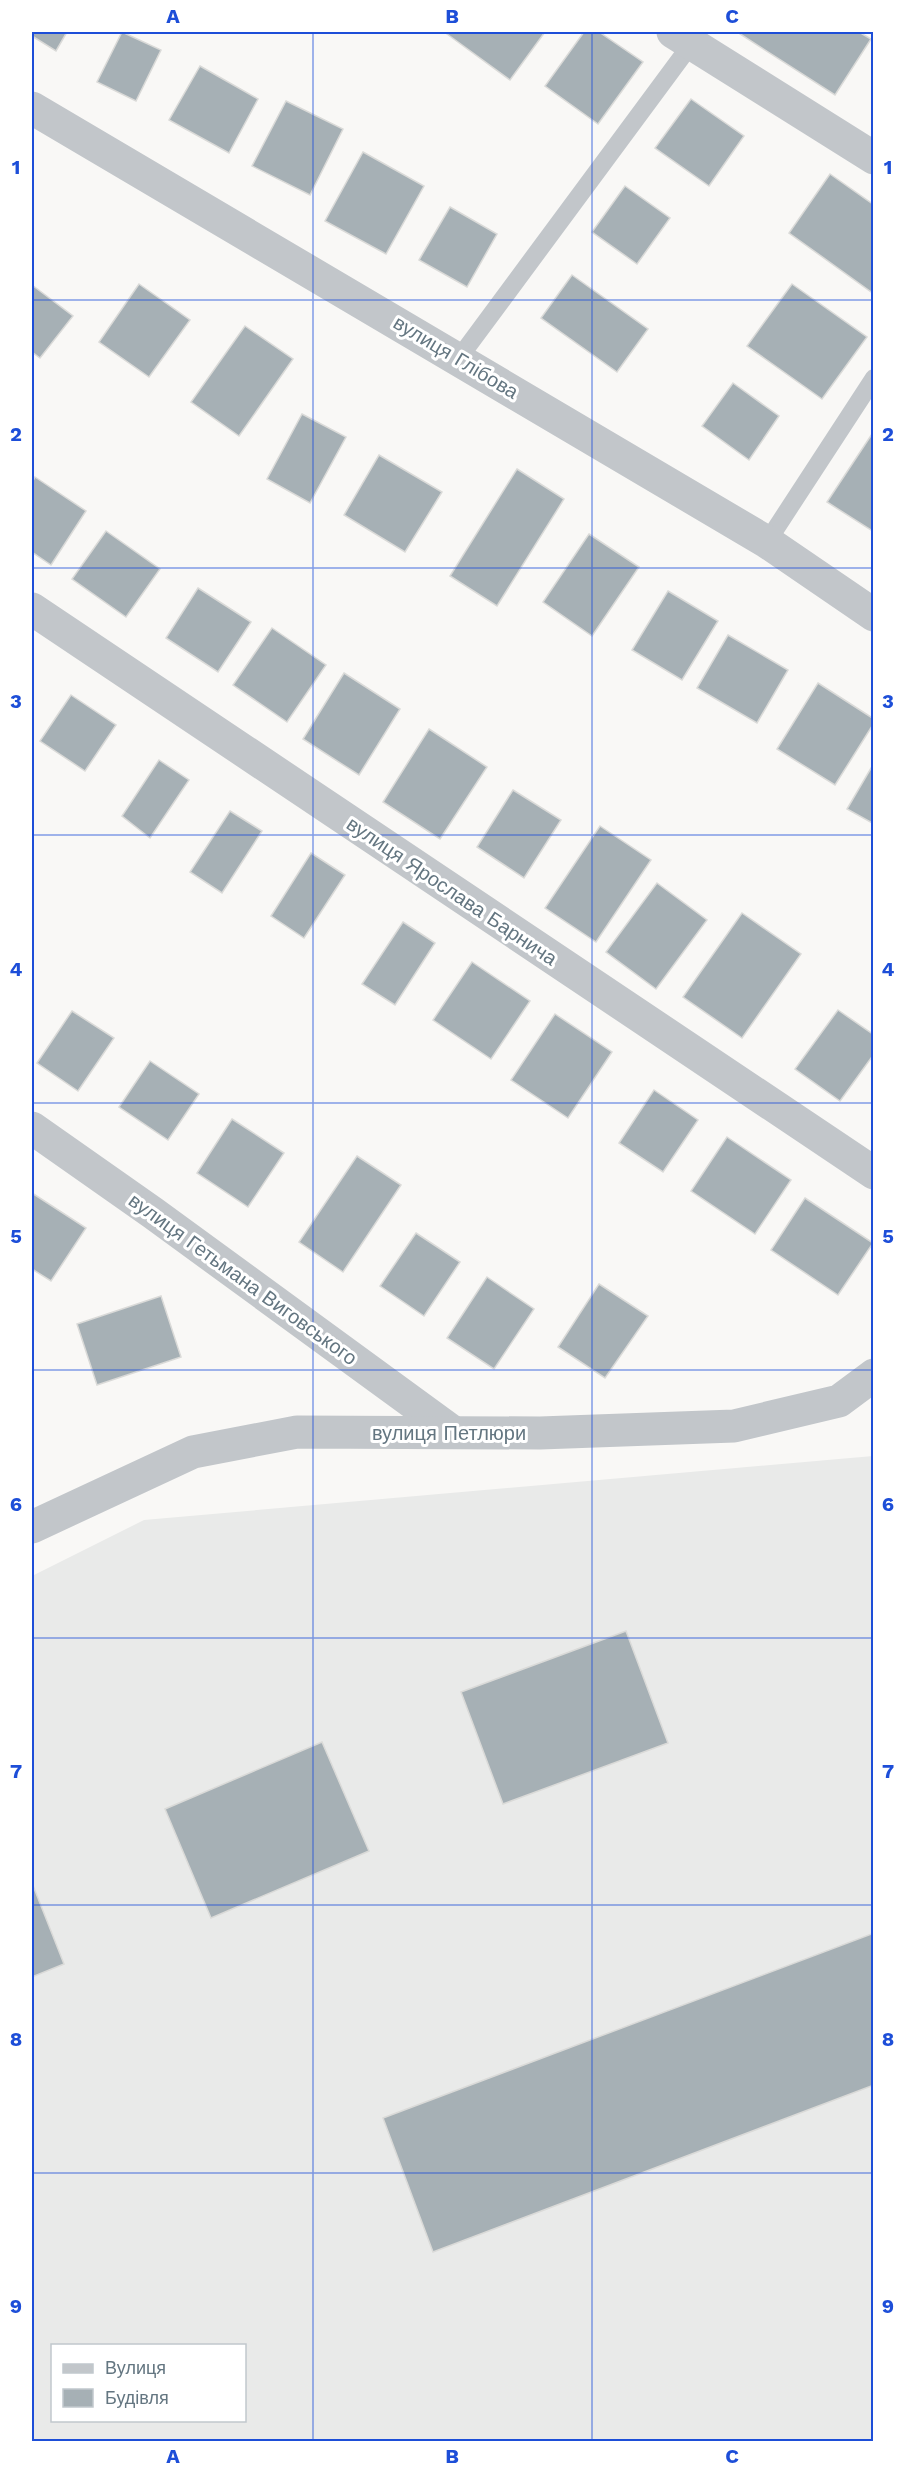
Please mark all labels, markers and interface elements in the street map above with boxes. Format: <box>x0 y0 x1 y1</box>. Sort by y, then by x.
text: A <box>166 4 180 28</box>
text: B <box>445 4 459 28</box>
text: C <box>725 4 739 28</box>
text: 1 <box>12 155 20 179</box>
text: 1 <box>884 155 892 179</box>
street label: вулиця Глібова <box>389 310 524 404</box>
text: 2 <box>10 422 22 446</box>
text: 2 <box>882 422 894 446</box>
text: 3 <box>10 689 22 713</box>
text: 3 <box>882 689 894 713</box>
street label: вулиця Ярослава Барнича <box>342 812 563 971</box>
text: 4 <box>10 957 23 981</box>
text: 4 <box>882 957 895 981</box>
street label: вулиця Гетьмана Виговського <box>124 1188 362 1370</box>
text: 5 <box>10 1224 22 1248</box>
text: 5 <box>882 1224 894 1248</box>
street label: вулиця Петлюри <box>372 1421 526 1445</box>
text: 6 <box>10 1492 22 1516</box>
text: 6 <box>882 1492 894 1516</box>
text: 7 <box>10 1759 22 1783</box>
text: 7 <box>882 1759 894 1783</box>
text: 8 <box>10 2027 22 2051</box>
text: 8 <box>882 2027 894 2051</box>
text: 9 <box>10 2294 22 2318</box>
text: 9 <box>882 2294 894 2318</box>
legend <box>51 2344 246 2422</box>
text: Вулиця <box>105 2357 166 2378</box>
text: Будівля <box>105 2387 169 2408</box>
text: A <box>166 2444 180 2468</box>
text: B <box>445 2444 459 2468</box>
text: C <box>725 2444 739 2468</box>

